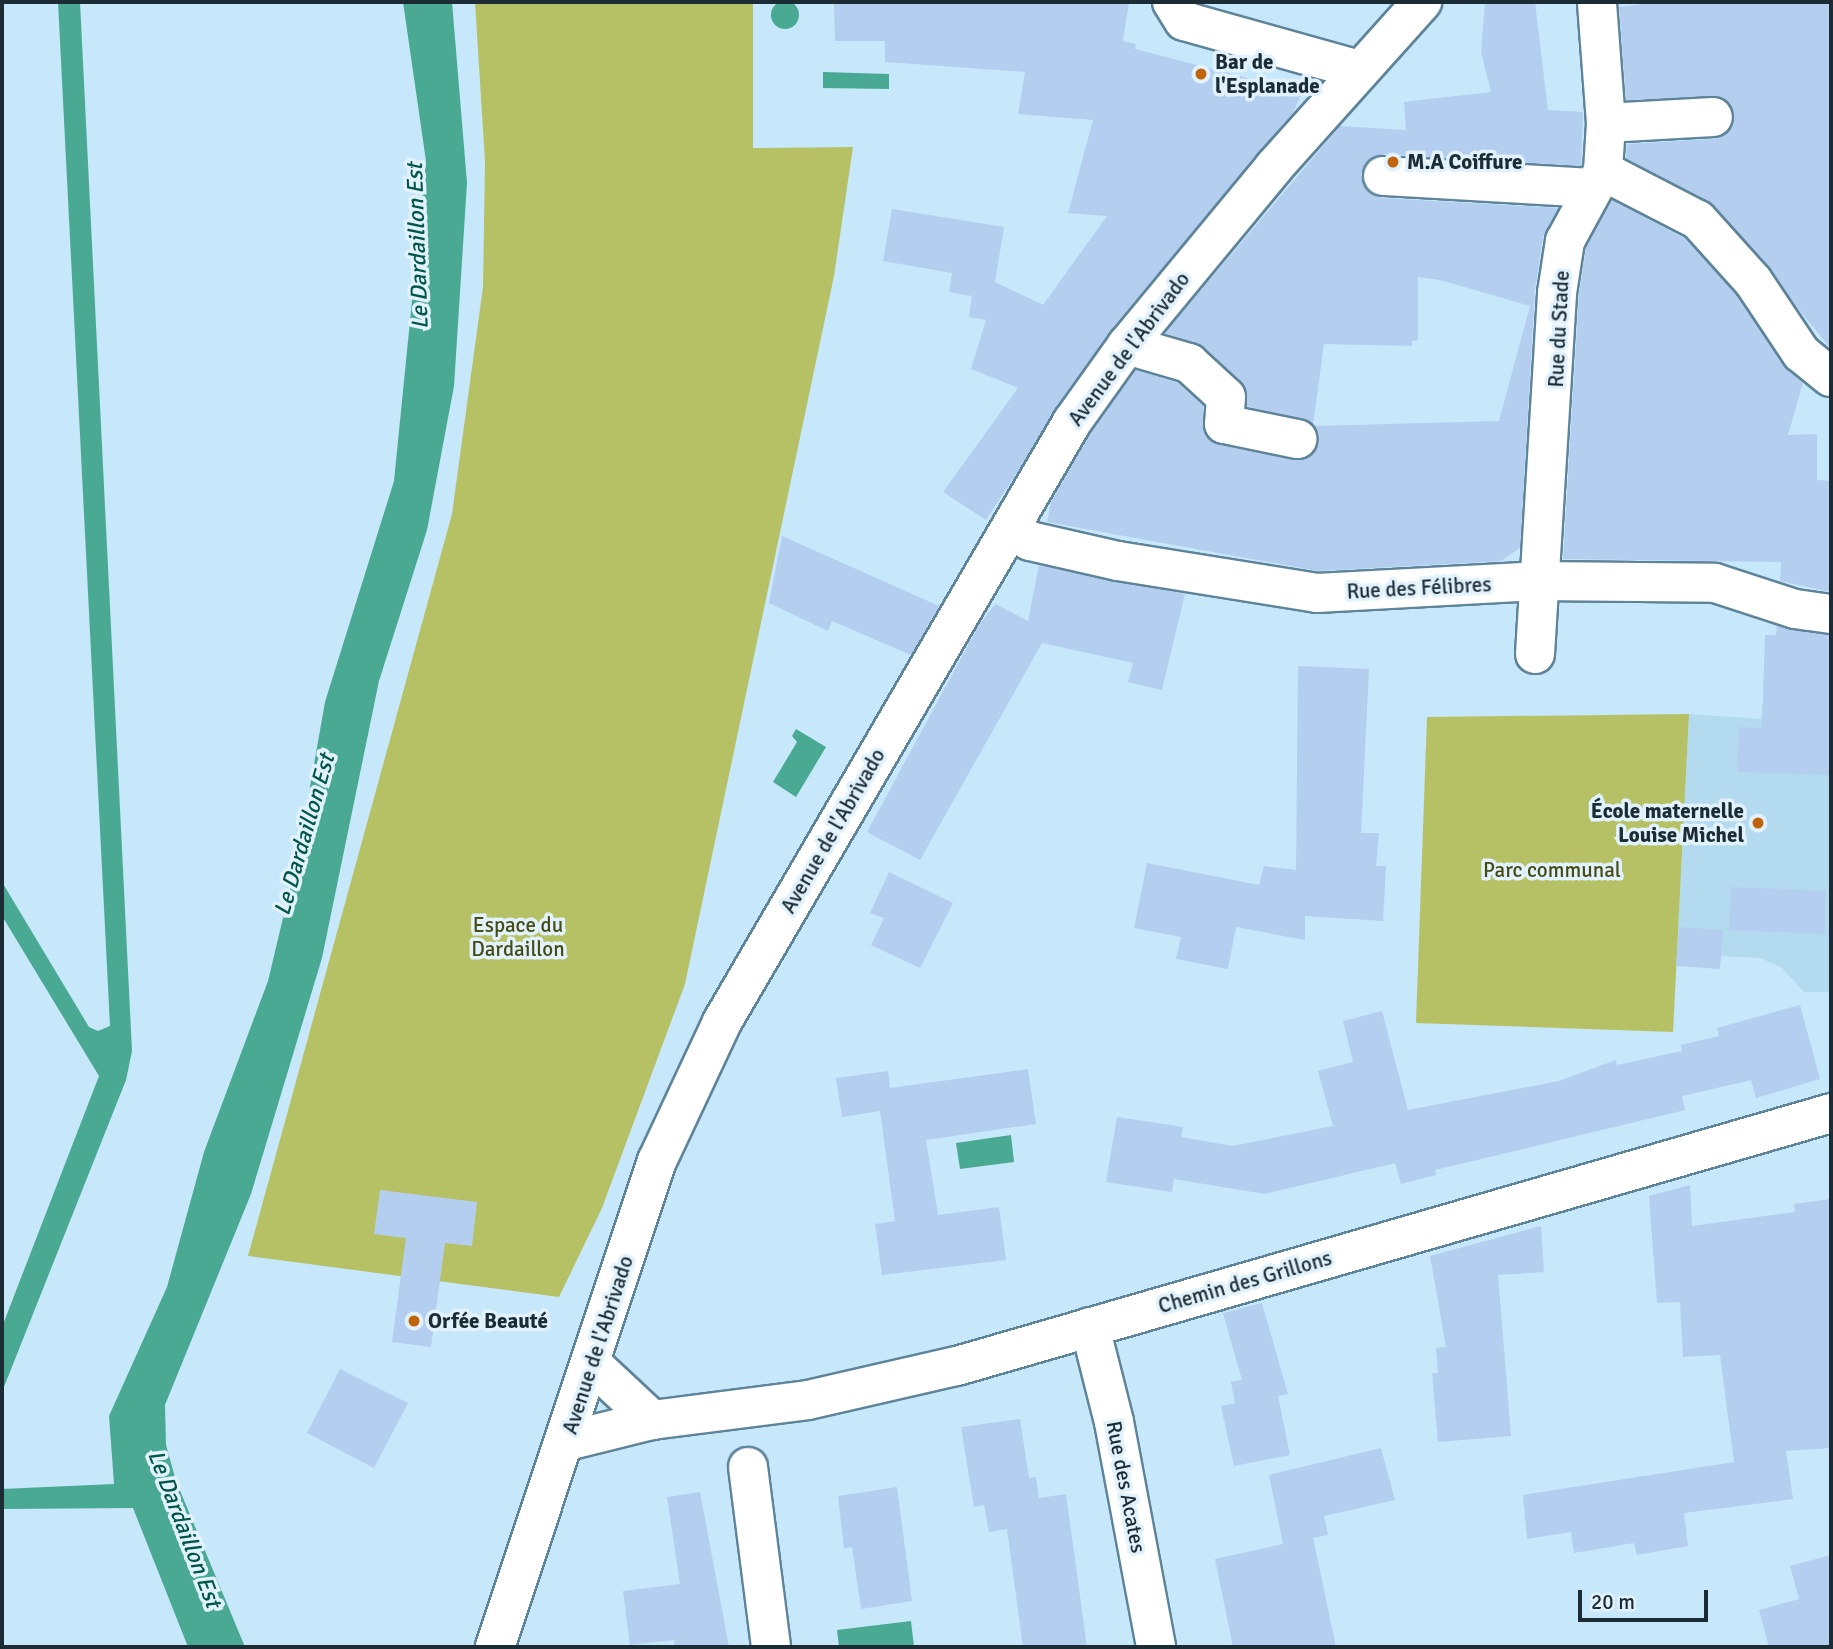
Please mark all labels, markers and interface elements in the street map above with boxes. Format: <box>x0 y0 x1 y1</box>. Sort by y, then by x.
place label: Bar de l'Esplanade <box>1215 49 1320 99</box>
marker: Bar de l'Esplanade <box>1193 66 1209 82</box>
place label: M.A Coiffure <box>1407 149 1522 175</box>
marker: M.A Coiffure <box>1385 154 1401 170</box>
water label: Le Dardaillon Est <box>401 162 435 330</box>
street label: Avenue de l'Abrivado <box>1063 267 1195 431</box>
street label: Rue du Stade <box>1543 270 1575 388</box>
street label: Rue des Félibres <box>1346 572 1492 604</box>
street label: Avenue de l'Abrivado <box>776 744 890 918</box>
water label: Le Dardaillon Est <box>269 751 341 919</box>
place label: École maternelle Louise Michel <box>1591 798 1744 848</box>
marker: École maternelle Louise Michel <box>1750 815 1766 831</box>
park label: Parc communal <box>1483 857 1621 883</box>
park label: Espace du Dardaillon <box>471 912 565 962</box>
street label: Chemin des Grillons <box>1155 1245 1335 1319</box>
street label: Avenue de l'Abrivado <box>557 1253 639 1437</box>
place label: Orfée Beauté <box>428 1308 548 1334</box>
marker: Orfée Beauté <box>406 1313 422 1329</box>
street label: Rue des Acates <box>1101 1419 1151 1555</box>
water label: Le Dardaillon Est <box>141 1446 227 1612</box>
scale bar <box>1581 1576 1710 1620</box>
text: 20 m <box>1591 1589 1635 1615</box>

